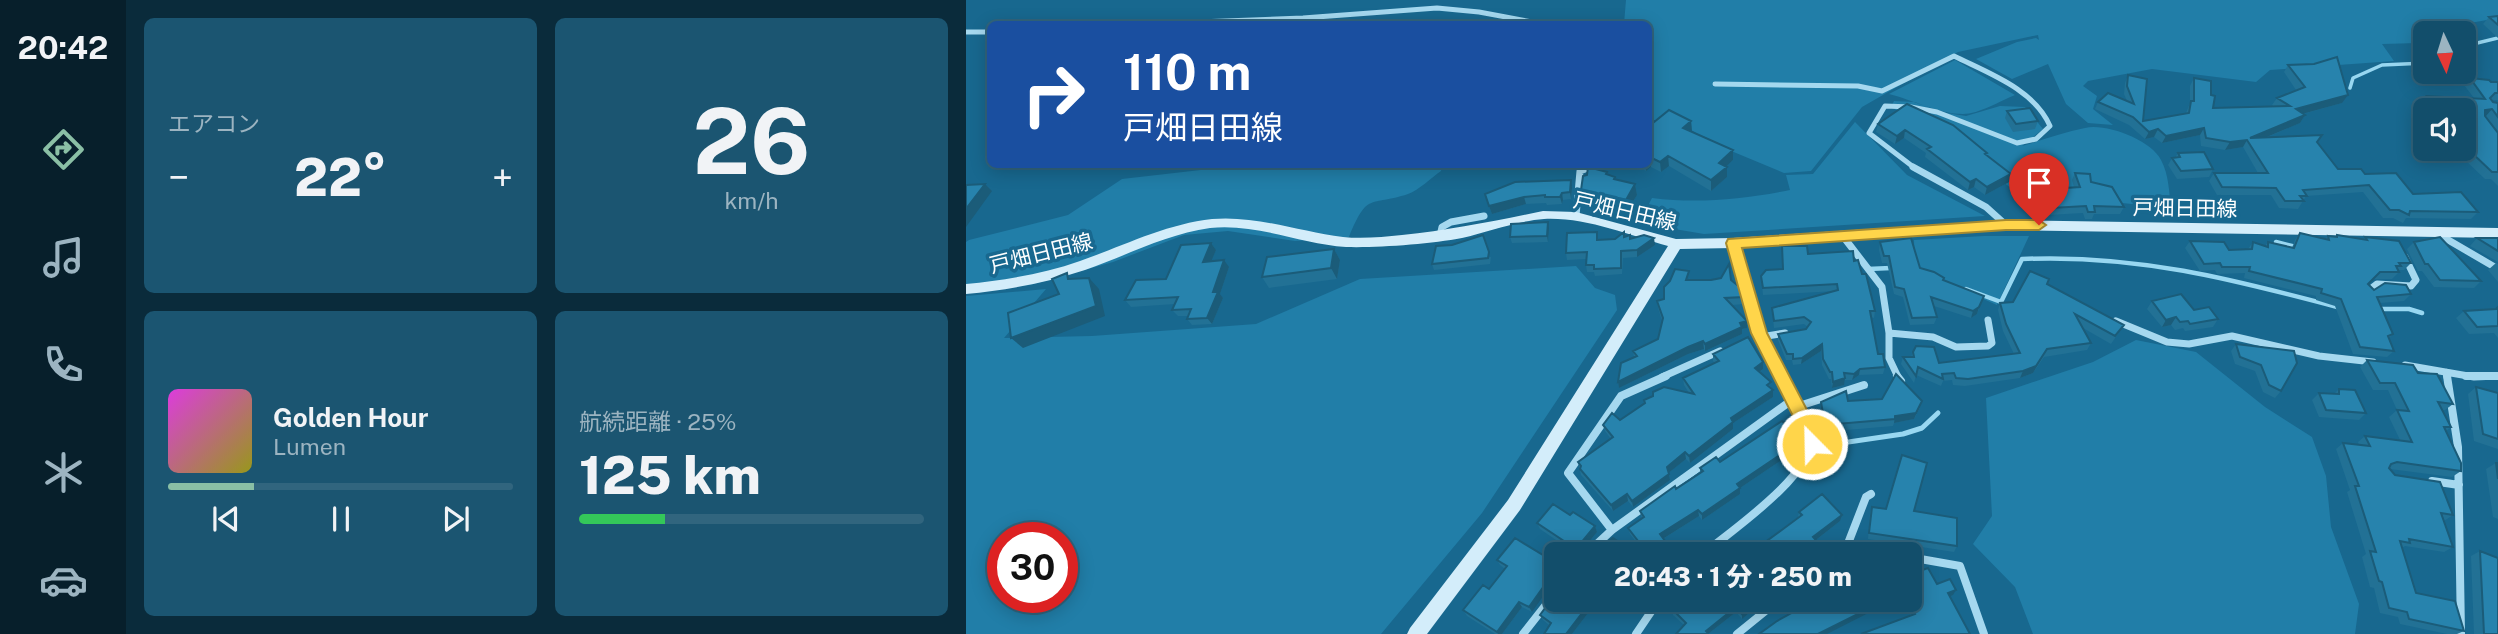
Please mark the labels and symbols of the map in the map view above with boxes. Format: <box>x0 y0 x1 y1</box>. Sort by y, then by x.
north arrow <box>2413 21 2476 84</box>
pin <box>2009 153 2069 225</box>
street label: 戸畑日田線 <box>1571 187 1679 235</box>
street label: 戸畑日田線 <box>2132 195 2238 221</box>
street label: 戸畑日田線 <box>987 228 1095 278</box>
position arrow <box>1775 407 1849 481</box>
speed limit sign: 30 <box>987 522 1078 613</box>

